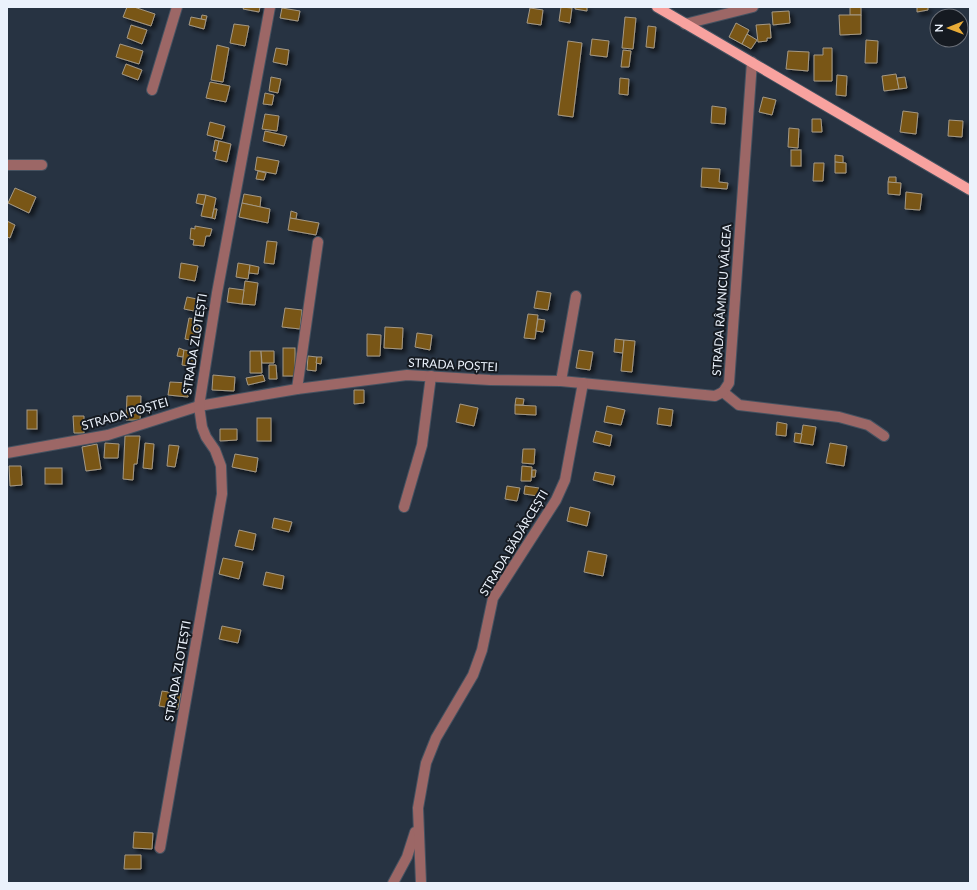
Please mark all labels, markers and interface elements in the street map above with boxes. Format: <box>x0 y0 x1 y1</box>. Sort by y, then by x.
north arrow <box>929 8 969 48</box>
text: N <box>932 24 945 33</box>
street label: STRADA RÂMNICU VÂLCEA <box>709 223 734 376</box>
street label: STRADA ZLOTEȘTI <box>179 292 210 396</box>
street label: STRADA POȘTEI <box>408 355 498 374</box>
street label: STRADA POȘTEI <box>80 394 170 433</box>
street label: STRADA BĂDĂRCEȘTI <box>476 487 551 598</box>
street label: STRADA ZLOTEȘTI <box>161 619 194 722</box>

